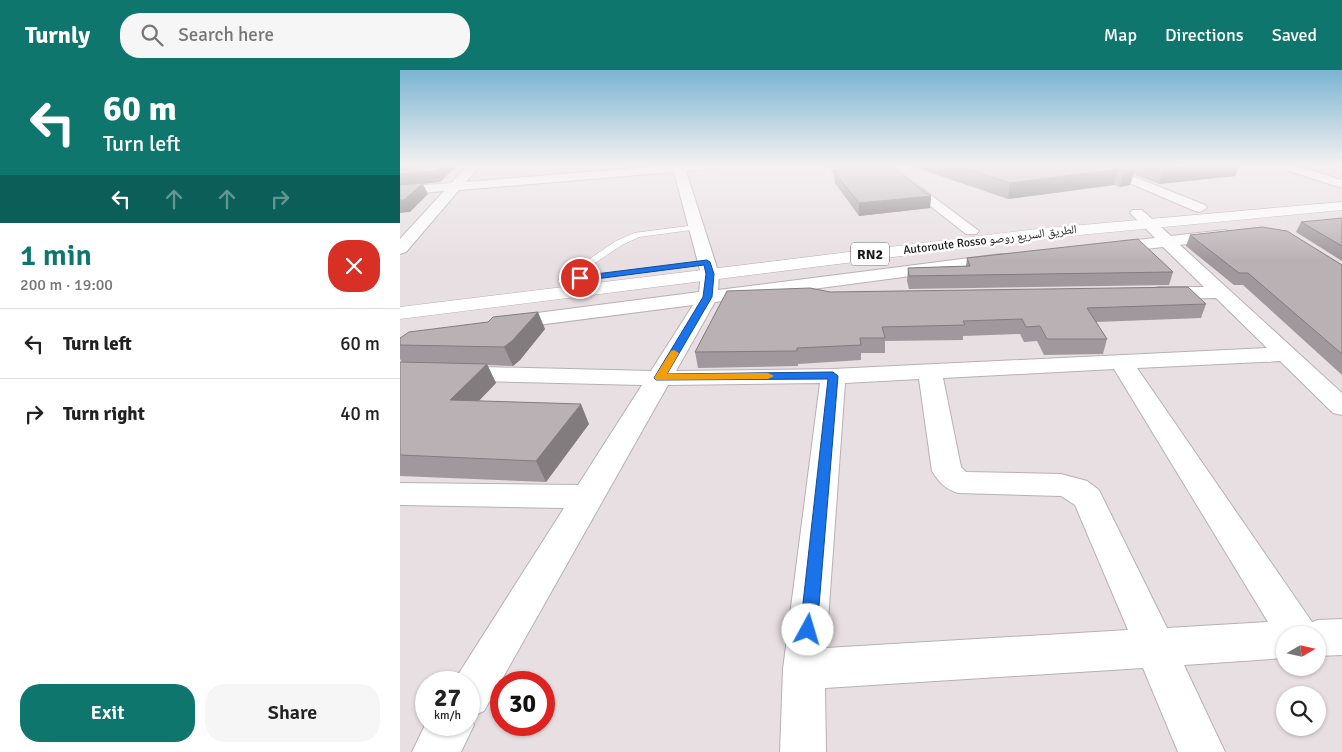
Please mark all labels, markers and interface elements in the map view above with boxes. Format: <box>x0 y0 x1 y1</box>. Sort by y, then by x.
search box <box>120 13 470 58</box>
text: Turnly <box>25 20 90 50</box>
icon: search <box>138 21 166 49</box>
text: Search here <box>178 23 274 47</box>
text: Map <box>1104 24 1137 46</box>
text: Directions <box>1165 24 1244 46</box>
text: Saved <box>1272 24 1317 46</box>
text: 60 m <box>103 87 177 130</box>
icon: left <box>20 90 85 155</box>
text: Turn left <box>103 130 181 157</box>
icon: left <box>107 185 135 213</box>
icon: ahead <box>160 185 188 213</box>
icon: ahead <box>213 185 241 213</box>
icon: right <box>266 185 294 213</box>
street label: Autoroute Rosso الطريق السريع روصو <box>902 222 1078 258</box>
text: 1 min <box>20 237 92 274</box>
button: close <box>328 240 380 292</box>
road number: RN2 <box>851 242 889 265</box>
pin <box>559 257 601 299</box>
icon: arrive <box>566 264 594 292</box>
text: 200 m · 19:00 <box>20 275 113 295</box>
icon: left <box>20 330 48 358</box>
text: Turn left <box>63 332 132 356</box>
text: 60 m <box>340 332 380 356</box>
icon: right <box>20 400 48 428</box>
text: Turn right <box>63 402 145 426</box>
text: 40 m <box>340 402 380 426</box>
position arrow <box>781 603 833 655</box>
north arrow <box>1276 626 1326 676</box>
map controls <box>1276 626 1326 736</box>
speed limit sign: 30 <box>490 671 555 736</box>
text: 27 <box>434 682 461 713</box>
button: Exit <box>20 684 195 742</box>
button: Share <box>205 684 380 742</box>
button: search <box>1276 686 1326 736</box>
text: km/h <box>434 708 461 723</box>

